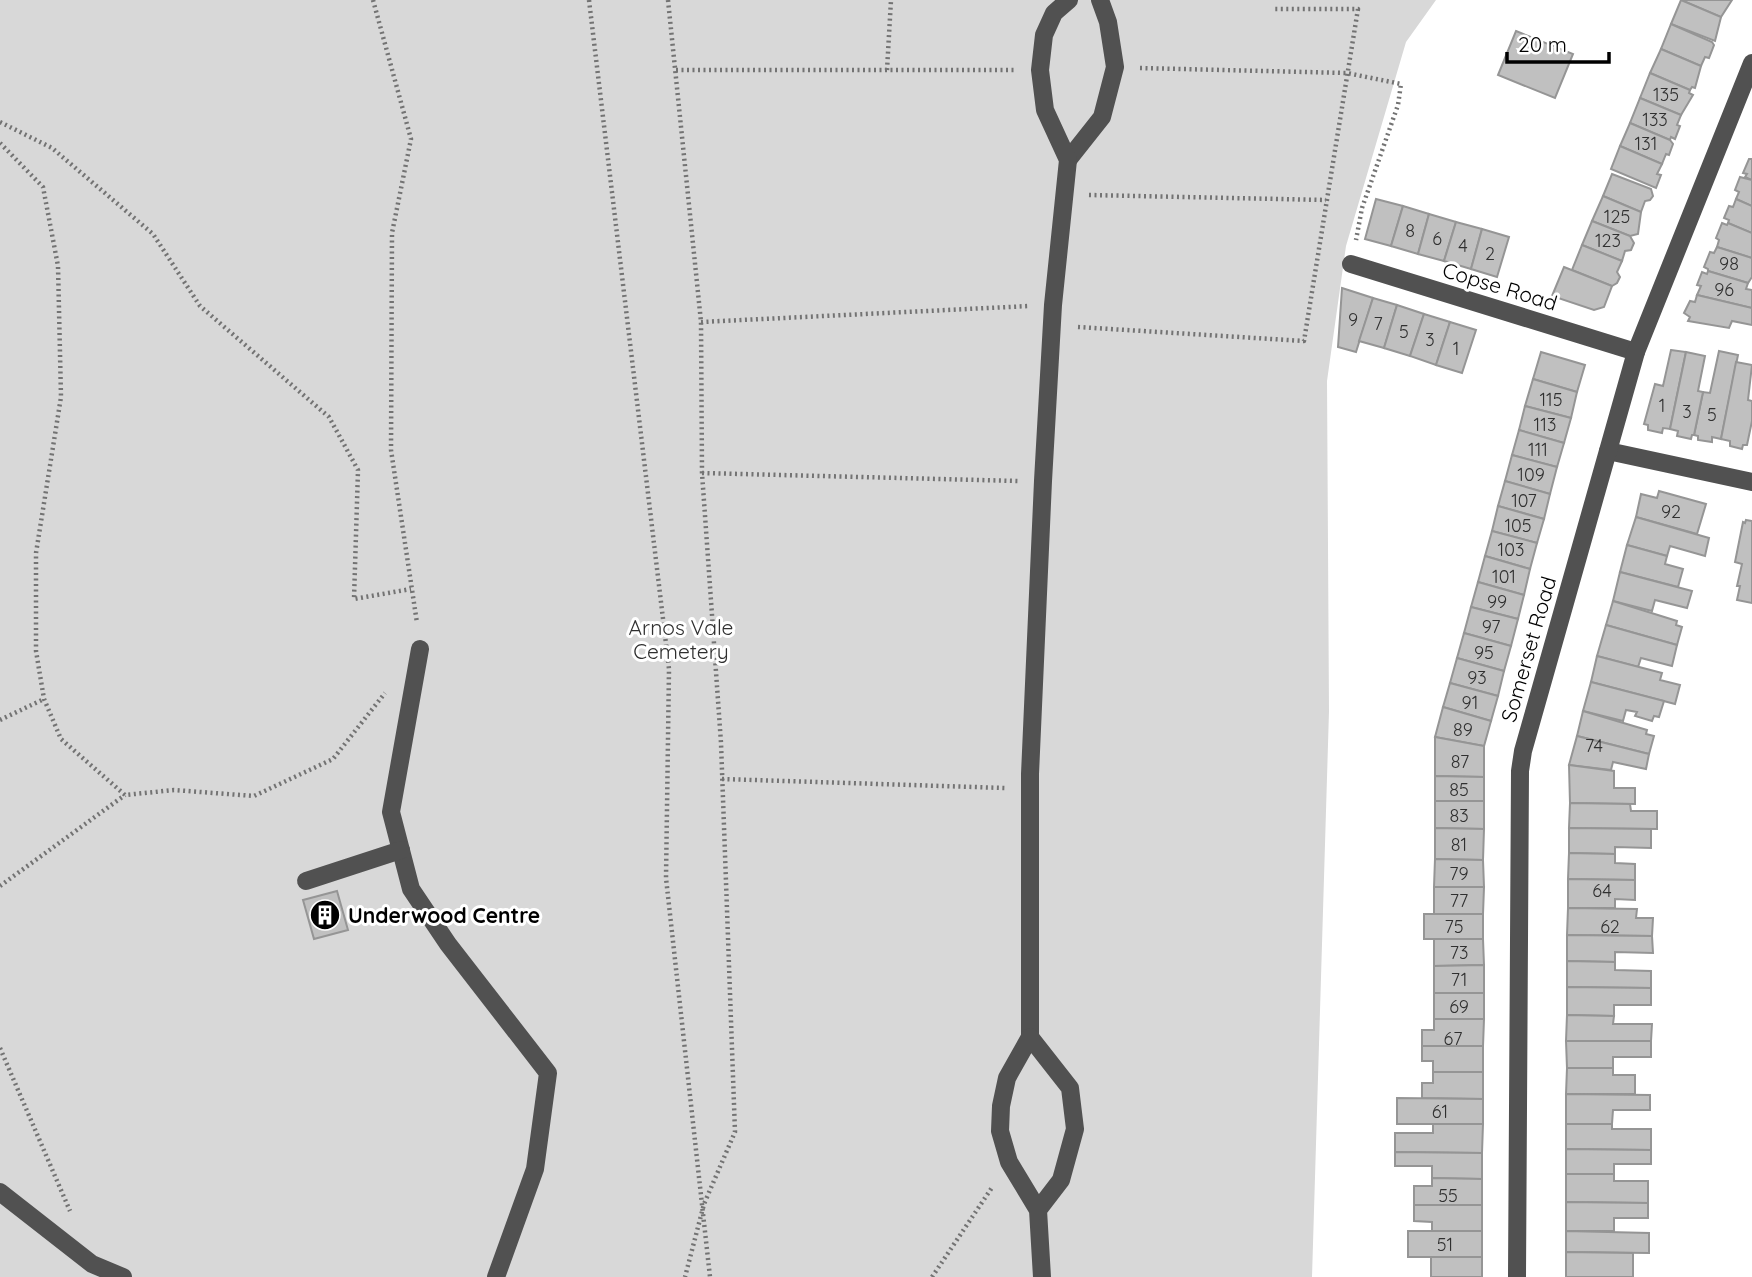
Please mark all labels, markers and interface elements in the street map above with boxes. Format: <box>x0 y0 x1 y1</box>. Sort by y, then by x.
scale bar <box>1507 21 1608 65</box>
text: 20 m <box>1518 31 1567 57</box>
house number: 135 <box>1653 83 1679 106</box>
house number: 133 <box>1642 108 1668 131</box>
house number: 131 <box>1635 132 1657 155</box>
house number: 125 <box>1604 205 1630 228</box>
house number: 8 <box>1405 219 1415 242</box>
house number: 6 <box>1432 227 1442 250</box>
house number: 123 <box>1595 229 1621 252</box>
house number: 4 <box>1458 234 1468 257</box>
house number: 2 <box>1485 242 1495 265</box>
house number: 98 <box>1719 252 1739 275</box>
street label: Copse Road <box>1439 256 1561 316</box>
house number: 96 <box>1714 278 1734 301</box>
house number: 9 <box>1348 308 1358 331</box>
house number: 7 <box>1373 312 1383 335</box>
house number: 5 <box>1399 320 1409 343</box>
house number: 3 <box>1425 328 1435 351</box>
house number: 1 <box>1453 337 1459 360</box>
house number: 115 <box>1539 388 1563 411</box>
house number: 1 <box>1659 394 1665 417</box>
house number: 3 <box>1682 400 1692 423</box>
house number: 5 <box>1707 403 1717 426</box>
house number: 113 <box>1534 413 1556 436</box>
house number: 111 <box>1528 438 1548 461</box>
house number: 109 <box>1517 463 1545 486</box>
house number: 107 <box>1511 489 1537 512</box>
house number: 92 <box>1661 500 1681 523</box>
house number: 105 <box>1504 514 1532 537</box>
house number: 103 <box>1498 538 1524 561</box>
house number: 101 <box>1492 565 1516 588</box>
street label: Somerset Road <box>1495 573 1561 725</box>
house number: 99 <box>1487 590 1507 613</box>
park label: Arnos Vale Cemetery <box>629 614 733 664</box>
house number: 97 <box>1482 615 1500 638</box>
house number: 95 <box>1474 641 1494 664</box>
house number: 93 <box>1467 666 1487 689</box>
house number: 91 <box>1462 691 1478 714</box>
house number: 89 <box>1453 718 1473 741</box>
house number: 74 <box>1585 734 1603 757</box>
house number: 87 <box>1451 750 1469 773</box>
house number: 85 <box>1449 778 1469 801</box>
house number: 83 <box>1449 804 1469 827</box>
house number: 81 <box>1451 833 1467 856</box>
house number: 79 <box>1449 862 1469 885</box>
house number: 64 <box>1592 879 1612 902</box>
house number: 77 <box>1450 889 1468 912</box>
building icon: Underwood Centre <box>308 898 342 932</box>
place label: Underwood Centre <box>348 902 540 928</box>
house number: 75 <box>1444 915 1464 938</box>
house number: 62 <box>1600 915 1620 938</box>
house number: 73 <box>1450 941 1468 964</box>
house number: 71 <box>1451 968 1467 991</box>
house number: 69 <box>1449 995 1469 1018</box>
house number: 67 <box>1444 1027 1462 1050</box>
house number: 61 <box>1432 1100 1448 1123</box>
house number: 55 <box>1438 1184 1458 1207</box>
house number: 51 <box>1437 1233 1453 1256</box>

